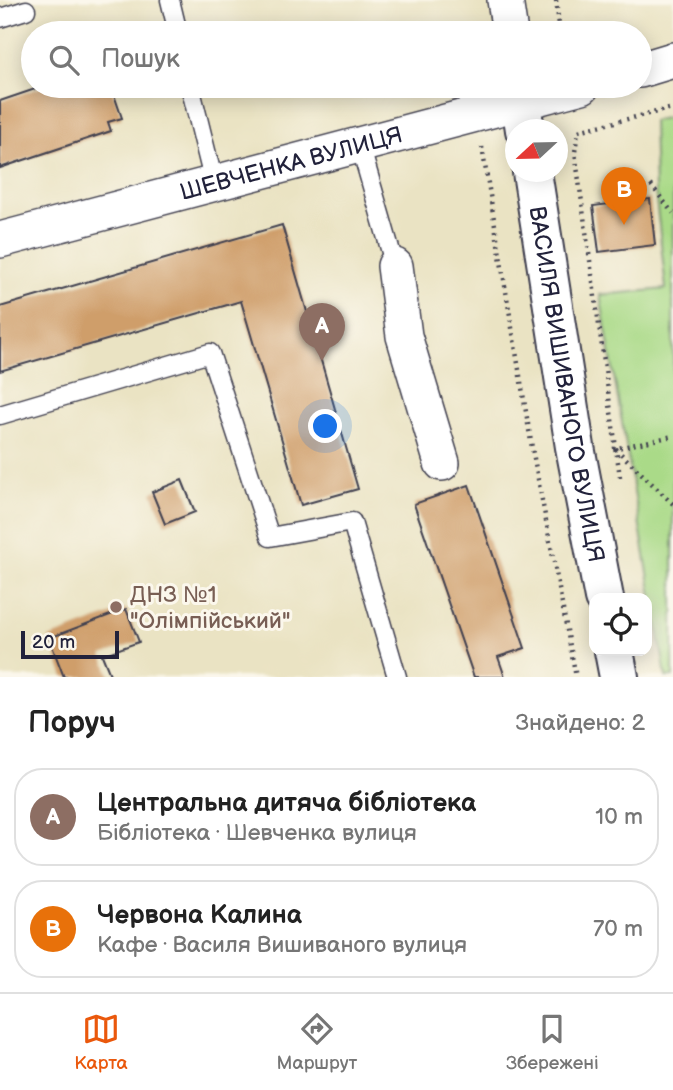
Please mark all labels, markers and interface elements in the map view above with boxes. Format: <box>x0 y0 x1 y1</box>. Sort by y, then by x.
search box <box>21 21 652 98</box>
icon: search <box>45 41 83 79</box>
text: Пошук <box>101 44 180 75</box>
north arrow <box>505 119 568 182</box>
street label: ШЕВЧЕНКА ВУЛИЦЯ <box>177 121 406 207</box>
pin: B <box>601 167 647 225</box>
street label: ВАСИЛЯ ВИШИВАНОГО ВУЛИЦЯ <box>523 204 610 565</box>
pin: A <box>299 303 345 361</box>
your location <box>308 409 342 443</box>
place label: ДНЗ №1 "Олімпійський" <box>130 581 291 635</box>
map controls <box>589 593 652 656</box>
button: locate <box>589 593 652 656</box>
marker: ДНЗ №1 "Олімпійський" <box>108 599 124 615</box>
scale bar <box>21 628 119 660</box>
text: 20 m <box>32 631 75 654</box>
text: Поруч <box>28 705 116 741</box>
text: Знайдено: 2 <box>516 709 645 737</box>
text: Центральна дитяча бібліотека <box>97 788 476 819</box>
text: A <box>46 803 60 831</box>
text: 10 m <box>595 803 643 831</box>
text: Бібліотека · Шевченка вулиця <box>97 819 417 847</box>
text: Червона Калина <box>97 900 302 931</box>
text: B <box>45 915 61 943</box>
text: 70 m <box>593 915 643 943</box>
text: Кафе · Василя Вишиваного вулиця <box>97 931 467 959</box>
tab: Карта <box>74 1010 128 1075</box>
tab: Маршрут <box>277 1010 357 1075</box>
tab: Збережені <box>506 1010 599 1075</box>

